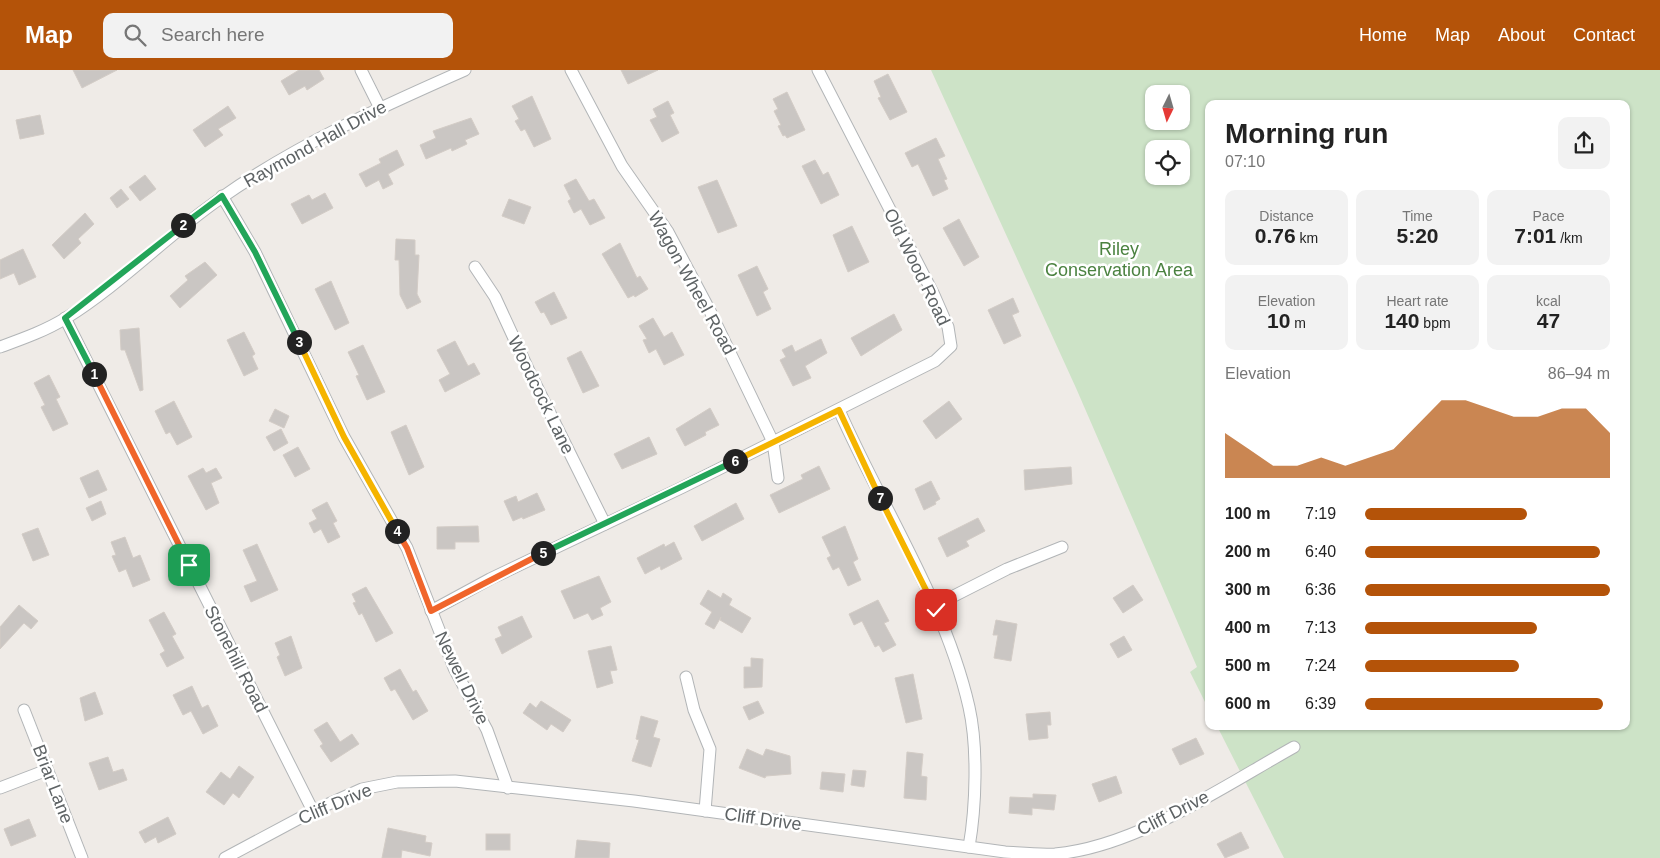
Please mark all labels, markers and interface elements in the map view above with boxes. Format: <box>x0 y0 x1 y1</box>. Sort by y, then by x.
search box <box>103 13 453 58</box>
text: Map <box>25 21 73 48</box>
icon: search <box>121 21 149 49</box>
text: Search here <box>161 24 265 45</box>
text: Home <box>1359 25 1407 45</box>
text: Map <box>1435 25 1470 45</box>
text: About <box>1498 25 1545 45</box>
text: Contact <box>1573 25 1635 45</box>
north arrow <box>1145 85 1190 130</box>
map controls <box>1145 85 1190 185</box>
street label: Raymond Hall Drive <box>240 96 390 192</box>
button: share <box>1558 117 1610 169</box>
text: Morning run <box>1225 118 1388 149</box>
button: locate <box>1145 140 1190 185</box>
text: 07:10 <box>1225 153 1265 170</box>
street label: Old Wood Road <box>880 205 954 329</box>
street label: Wagon Wheel Road <box>644 208 740 358</box>
text: Distance <box>1259 208 1314 224</box>
text: Time <box>1402 208 1433 224</box>
text: Pace <box>1533 208 1564 224</box>
pin: 2 <box>170 212 196 238</box>
text: 2 <box>180 217 187 233</box>
text: 0.76 <box>1255 224 1296 247</box>
text: 5:20 <box>1396 224 1439 247</box>
text: 7:01 <box>1514 224 1556 247</box>
text: km <box>1296 230 1318 246</box>
text: /km <box>1556 230 1583 246</box>
park label: Riley Conservation Area <box>1045 239 1194 280</box>
text: Elevation <box>1258 293 1315 309</box>
text: Heart rate <box>1386 293 1449 309</box>
text: kcal <box>1536 293 1561 309</box>
text: 10 <box>1267 309 1290 332</box>
text: 140 <box>1384 309 1419 332</box>
text: 47 <box>1537 309 1560 332</box>
text: m <box>1290 315 1306 331</box>
text: bpm <box>1419 315 1451 331</box>
pin: 3 <box>286 330 312 354</box>
street label: Woodcock Lane <box>504 333 578 457</box>
text: 3 <box>296 334 303 350</box>
pin: 1 <box>82 362 106 386</box>
text: Elevation <box>1225 365 1291 382</box>
text: 86–94 m <box>1548 365 1610 382</box>
text: 1 <box>91 366 98 382</box>
pin: 6 <box>722 448 748 474</box>
text: 6 <box>732 453 739 469</box>
pin: 7 <box>868 486 892 510</box>
text: 7 <box>877 490 884 506</box>
text: 100 m <box>1225 505 1270 522</box>
text: 7:19 <box>1305 505 1336 522</box>
pin: 4 <box>384 518 410 544</box>
text: 4 <box>394 523 401 539</box>
pin: 5 <box>530 540 556 566</box>
text: 200 m <box>1225 543 1270 560</box>
text: 6:40 <box>1305 543 1336 560</box>
pin <box>168 544 210 586</box>
text: 5 <box>540 545 547 561</box>
icon: arrive <box>175 551 203 579</box>
text: 300 m <box>1225 581 1270 598</box>
text: 6:36 <box>1305 581 1336 598</box>
pin <box>915 589 957 631</box>
icon: check <box>922 596 950 624</box>
street label: Stonehill Road <box>201 602 271 716</box>
text: 400 m <box>1225 619 1270 636</box>
text: 7:13 <box>1305 619 1336 636</box>
street label: Newell Drive <box>431 628 493 728</box>
text: 500 m <box>1225 657 1270 674</box>
text: 7:24 <box>1305 657 1336 674</box>
text: 600 m <box>1225 695 1270 712</box>
text: 6:39 <box>1305 695 1336 712</box>
street label: Briar Lane <box>29 742 77 826</box>
street label: Cliff Drive <box>295 780 375 828</box>
street label: Cliff Drive <box>1134 786 1212 840</box>
street label: Cliff Drive <box>723 804 803 834</box>

